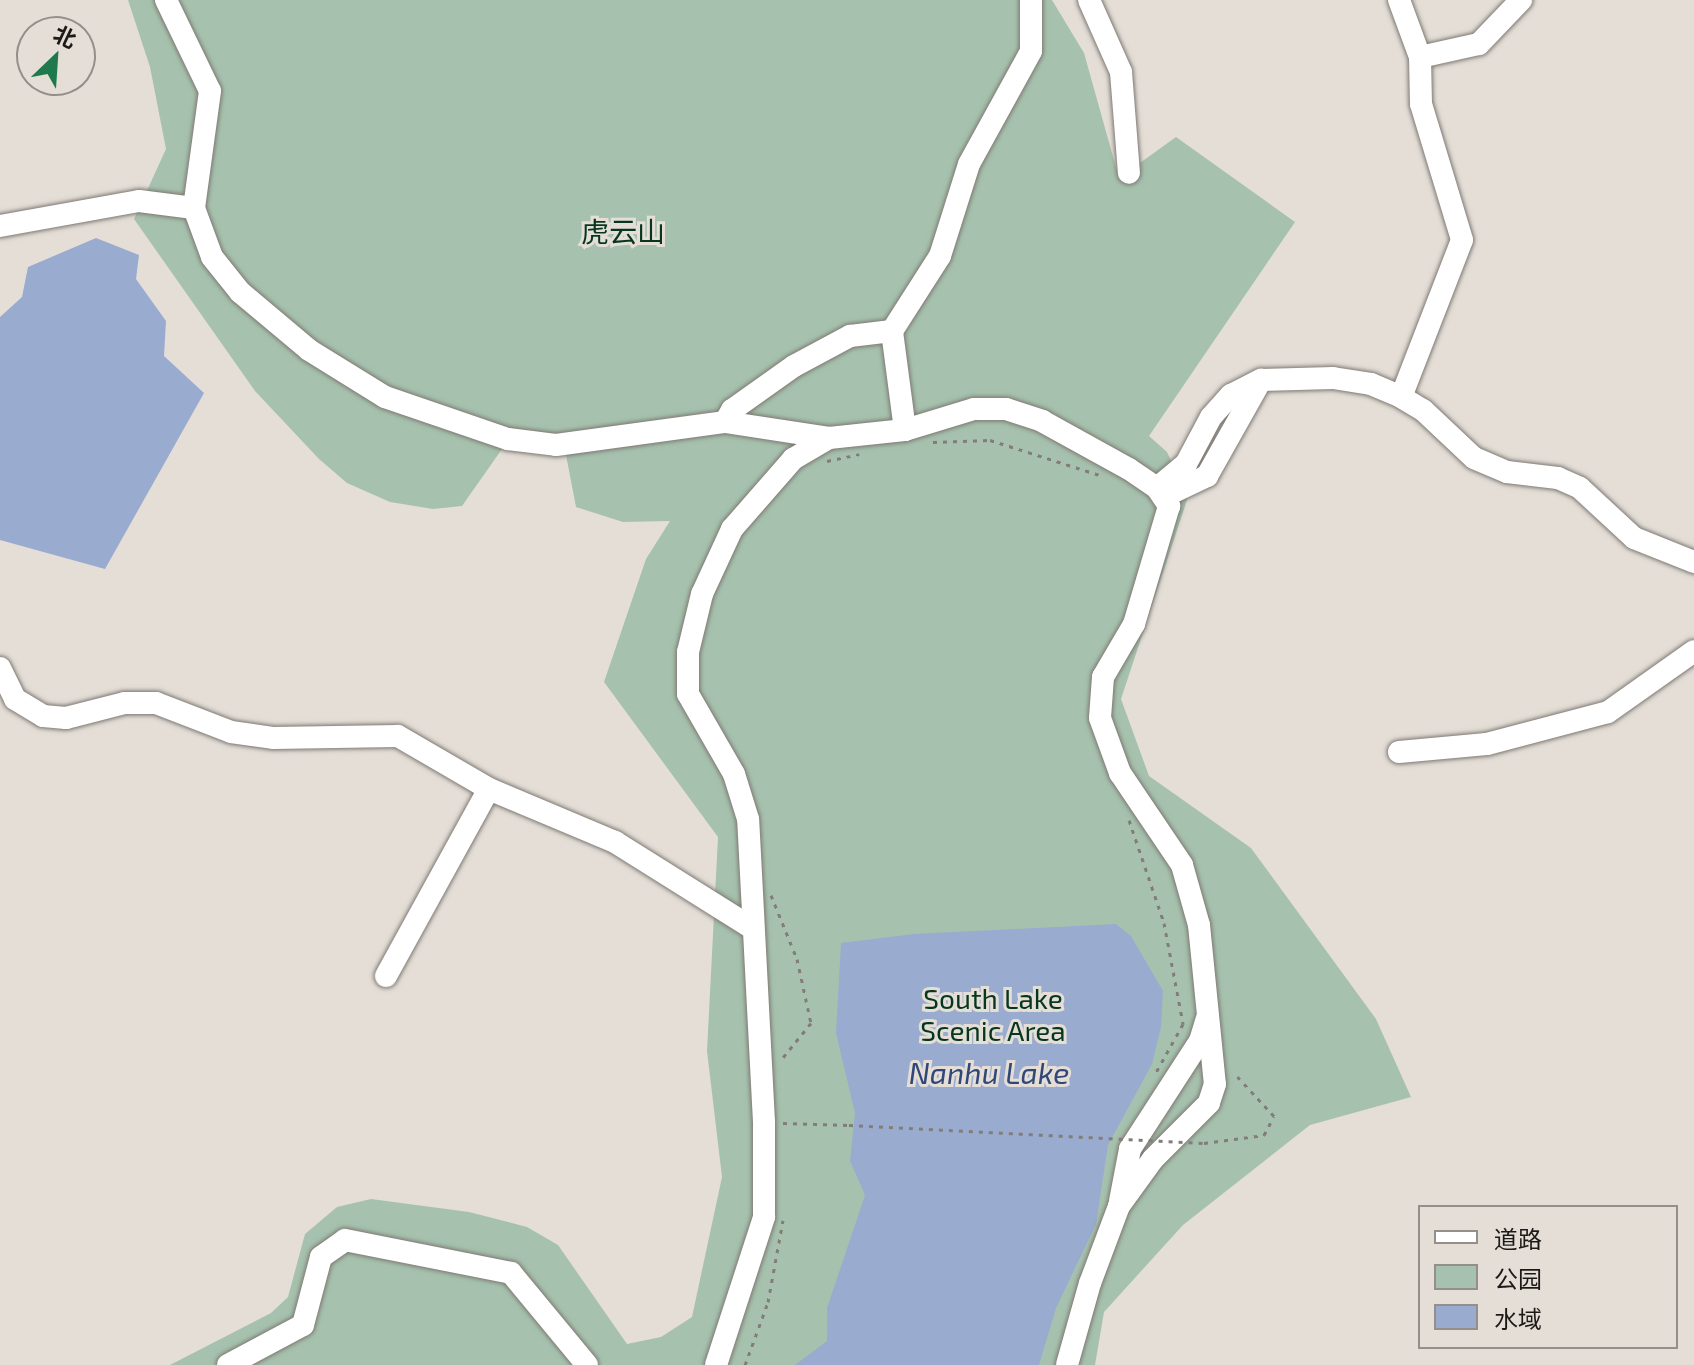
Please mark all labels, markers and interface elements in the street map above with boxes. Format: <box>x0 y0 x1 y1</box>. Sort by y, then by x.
north arrow <box>16 16 96 96</box>
text: 北 <box>50 20 81 52</box>
park label: 虎云山 <box>581 214 665 248</box>
park label: South Lake Scenic Area <box>920 981 1066 1047</box>
water label: Nanhu Lake <box>909 1054 1069 1090</box>
legend <box>1418 1205 1678 1349</box>
text: 道路 <box>1494 1224 1542 1253</box>
text: 公园 <box>1494 1264 1542 1293</box>
text: 水域 <box>1494 1304 1542 1333</box>

